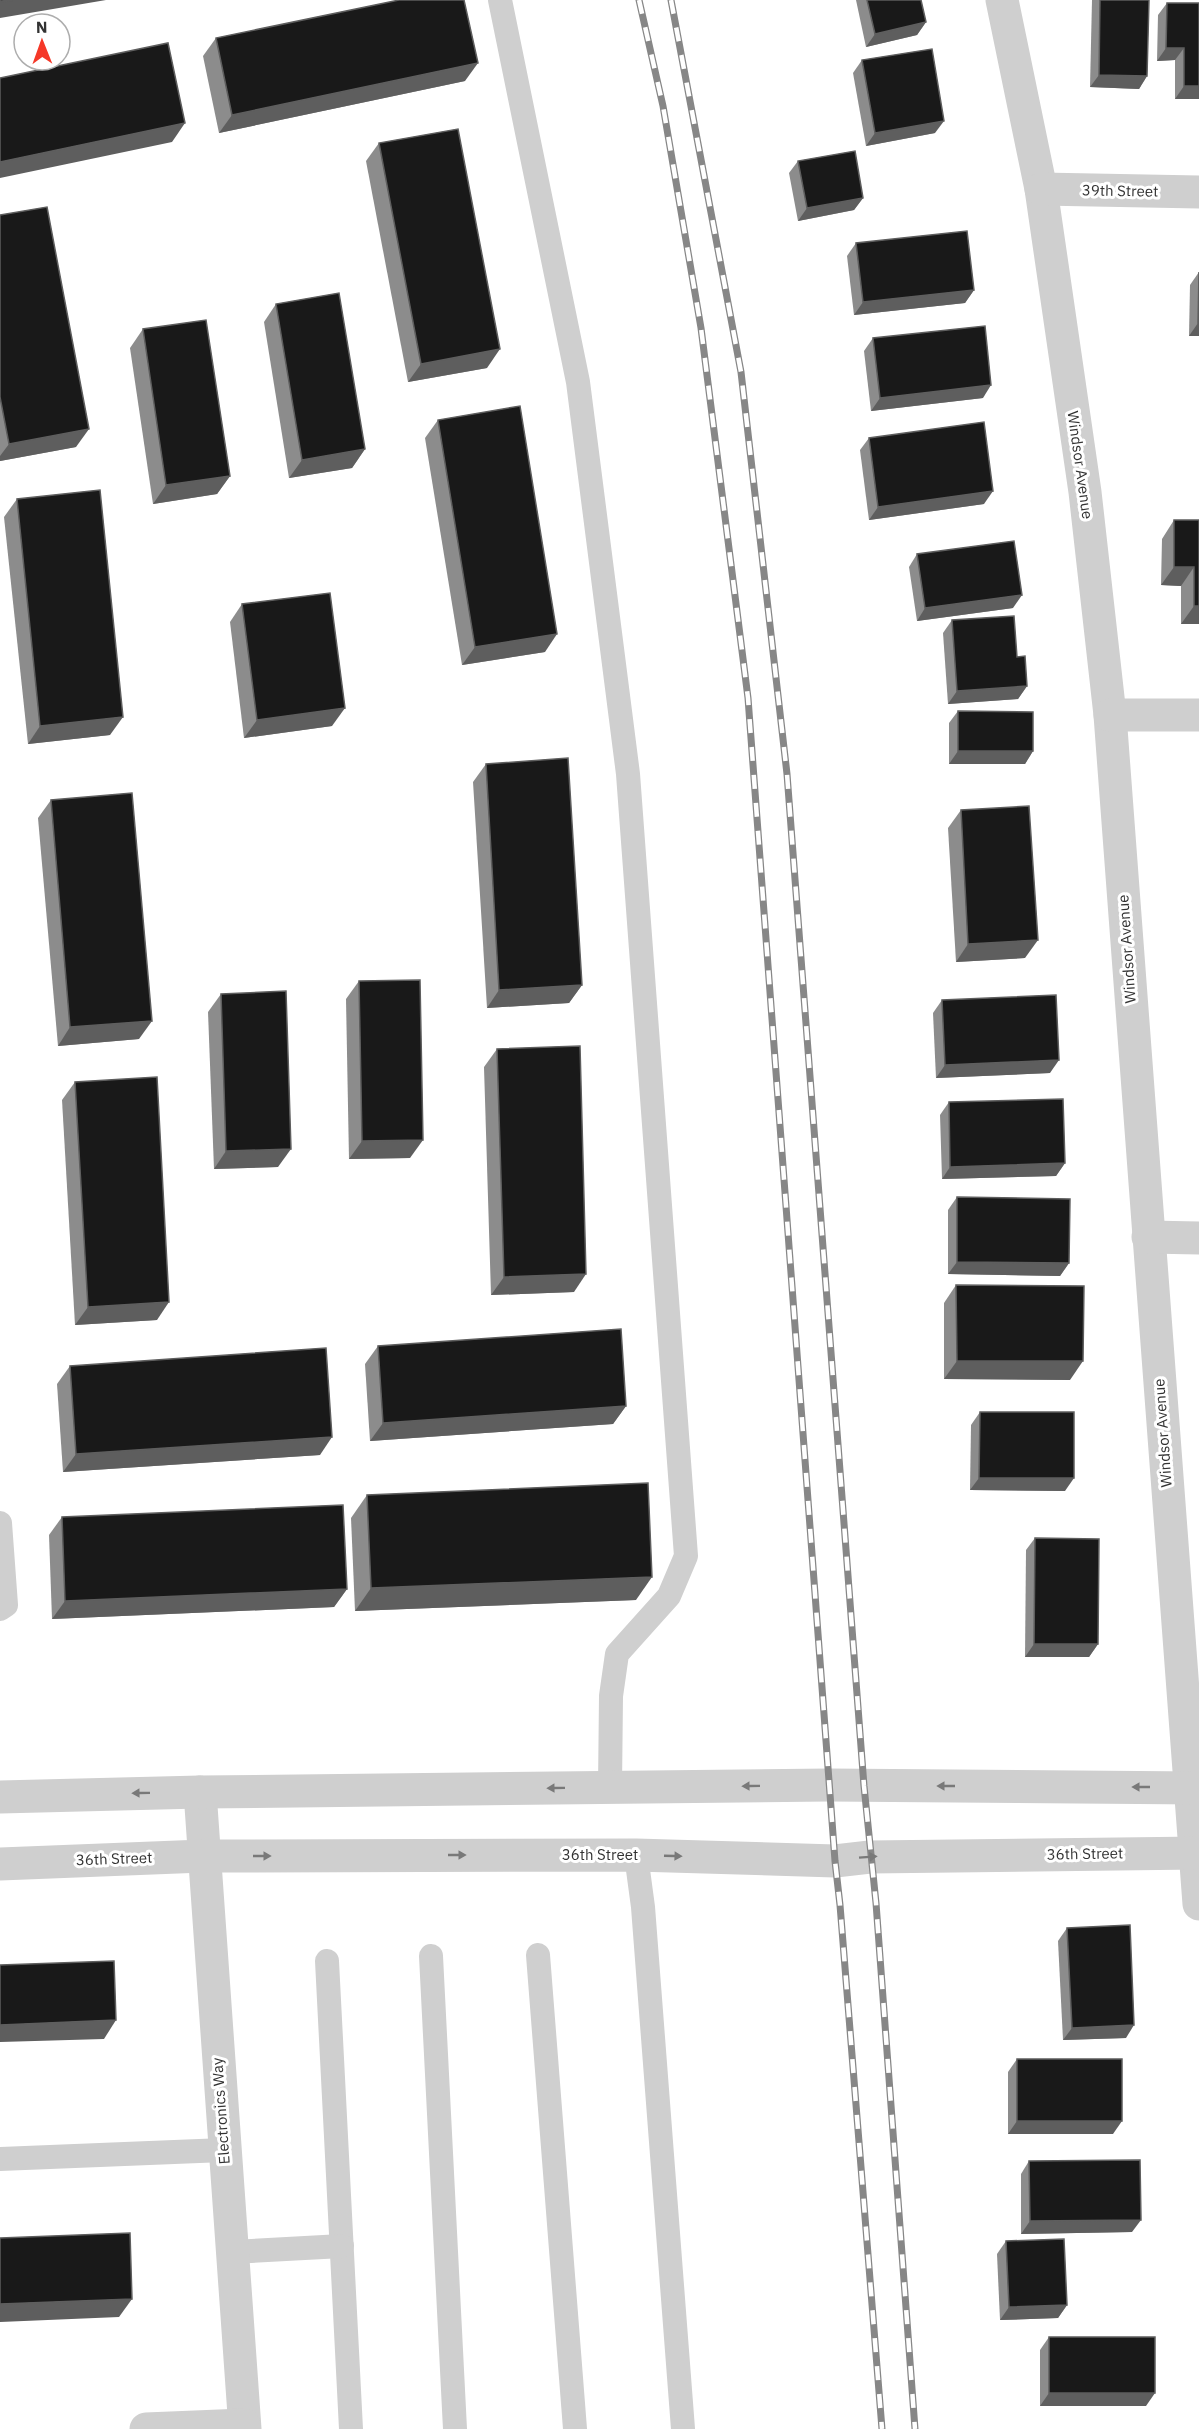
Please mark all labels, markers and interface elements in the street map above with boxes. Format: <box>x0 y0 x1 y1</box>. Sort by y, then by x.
north arrow <box>12 12 72 72</box>
text: N <box>36 17 48 37</box>
street label: 39th Street <box>1082 180 1158 201</box>
street label: Windsor Avenue <box>1063 410 1097 520</box>
street label: Windsor Avenue <box>1113 894 1140 1004</box>
street label: Windsor Avenue <box>1149 1378 1176 1488</box>
one-way arrow <box>741 1781 760 1791</box>
one-way arrow <box>936 1781 955 1791</box>
one-way arrow <box>1131 1782 1150 1792</box>
one-way arrow <box>546 1784 565 1793</box>
one-way arrow <box>132 1788 151 1798</box>
street label: 36th Street <box>1047 1843 1123 1864</box>
street label: 36th Street <box>562 1845 638 1864</box>
street label: 36th Street <box>75 1848 153 1869</box>
one-way arrow <box>447 1850 466 1860</box>
one-way arrow <box>252 1851 271 1860</box>
one-way arrow <box>663 1851 682 1860</box>
one-way arrow <box>858 1853 877 1862</box>
street label: Electronics Way <box>207 2056 234 2165</box>

